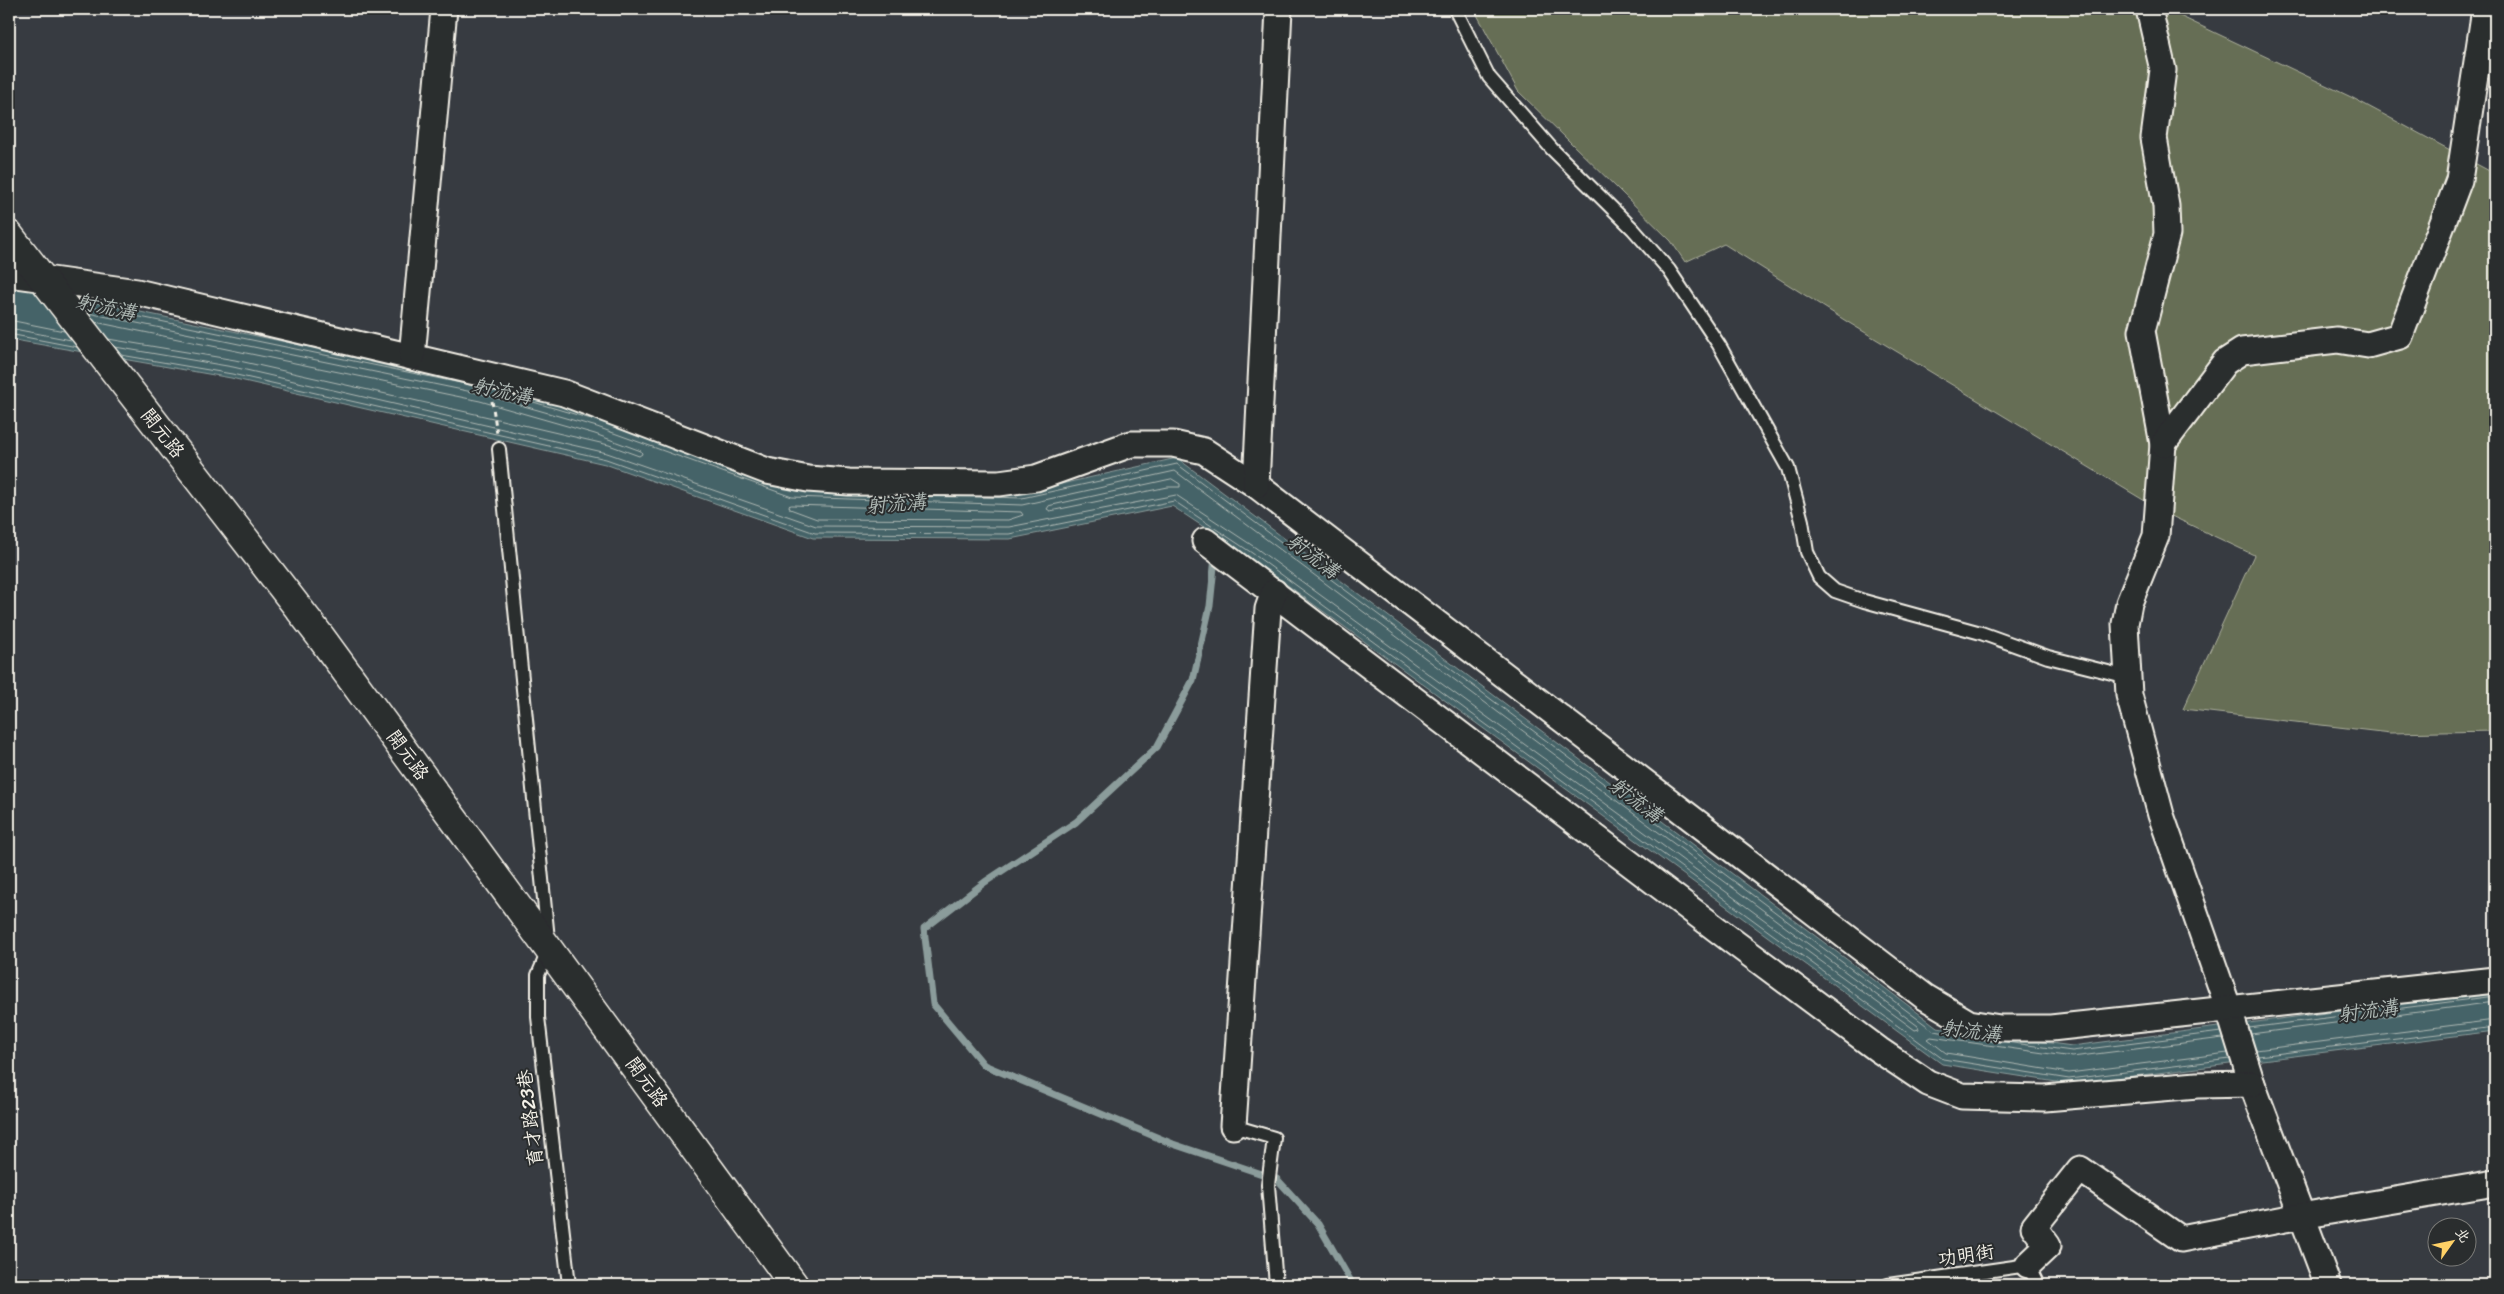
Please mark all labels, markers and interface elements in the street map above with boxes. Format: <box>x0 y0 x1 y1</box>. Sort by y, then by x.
water label: 射流溝 <box>73 284 141 331</box>
water label: 射流溝 <box>469 368 537 415</box>
street label: 開元路 <box>132 400 194 466</box>
water label: 射流溝 <box>865 484 929 524</box>
water label: 射流溝 <box>1279 524 1349 589</box>
street label: 開元路 <box>378 722 438 788</box>
water label: 射流溝 <box>1602 768 1672 833</box>
water label: 射流溝 <box>2336 989 2402 1033</box>
water label: 射流溝 <box>1939 1010 2005 1052</box>
street label: 開元路 <box>617 1049 677 1115</box>
street label: 育才路23巷 <box>508 1068 552 1168</box>
north arrow <box>2426 1216 2476 1266</box>
text: 北 <box>2448 1223 2477 1248</box>
street label: 功明街 <box>1935 1235 1997 1275</box>

